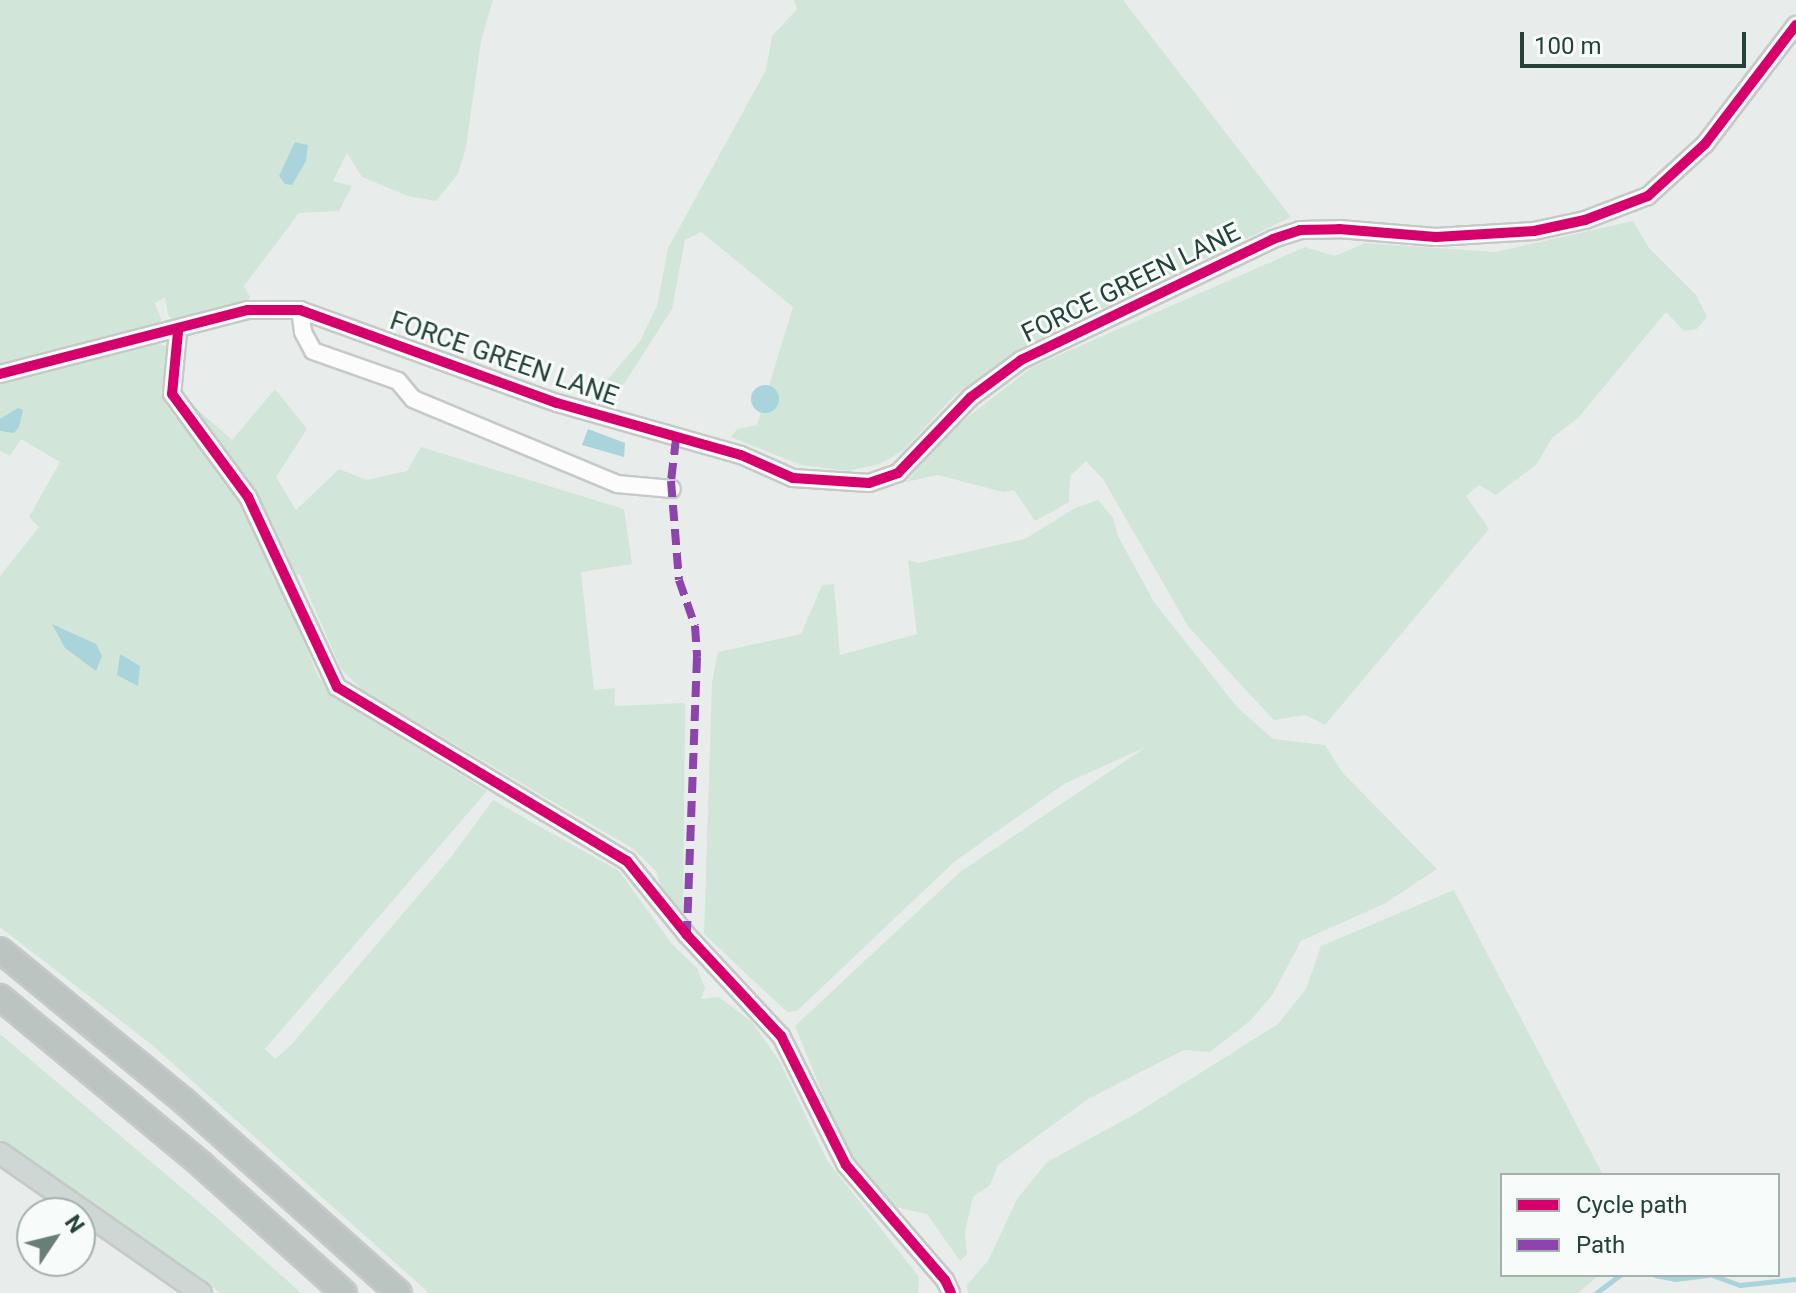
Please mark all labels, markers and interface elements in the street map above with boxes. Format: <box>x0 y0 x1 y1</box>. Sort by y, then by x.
scale bar <box>1524 16 1750 66</box>
text: 100 m <box>1534 32 1601 60</box>
street label: FORCE GREEN LANE <box>1017 217 1245 349</box>
street label: FORCE GREEN LANE <box>386 305 622 413</box>
legend <box>1500 1173 1780 1277</box>
text: Cycle path <box>1576 1191 1688 1219</box>
north arrow <box>16 1197 96 1277</box>
text: N <box>60 1211 89 1238</box>
text: Path <box>1576 1231 1625 1259</box>

